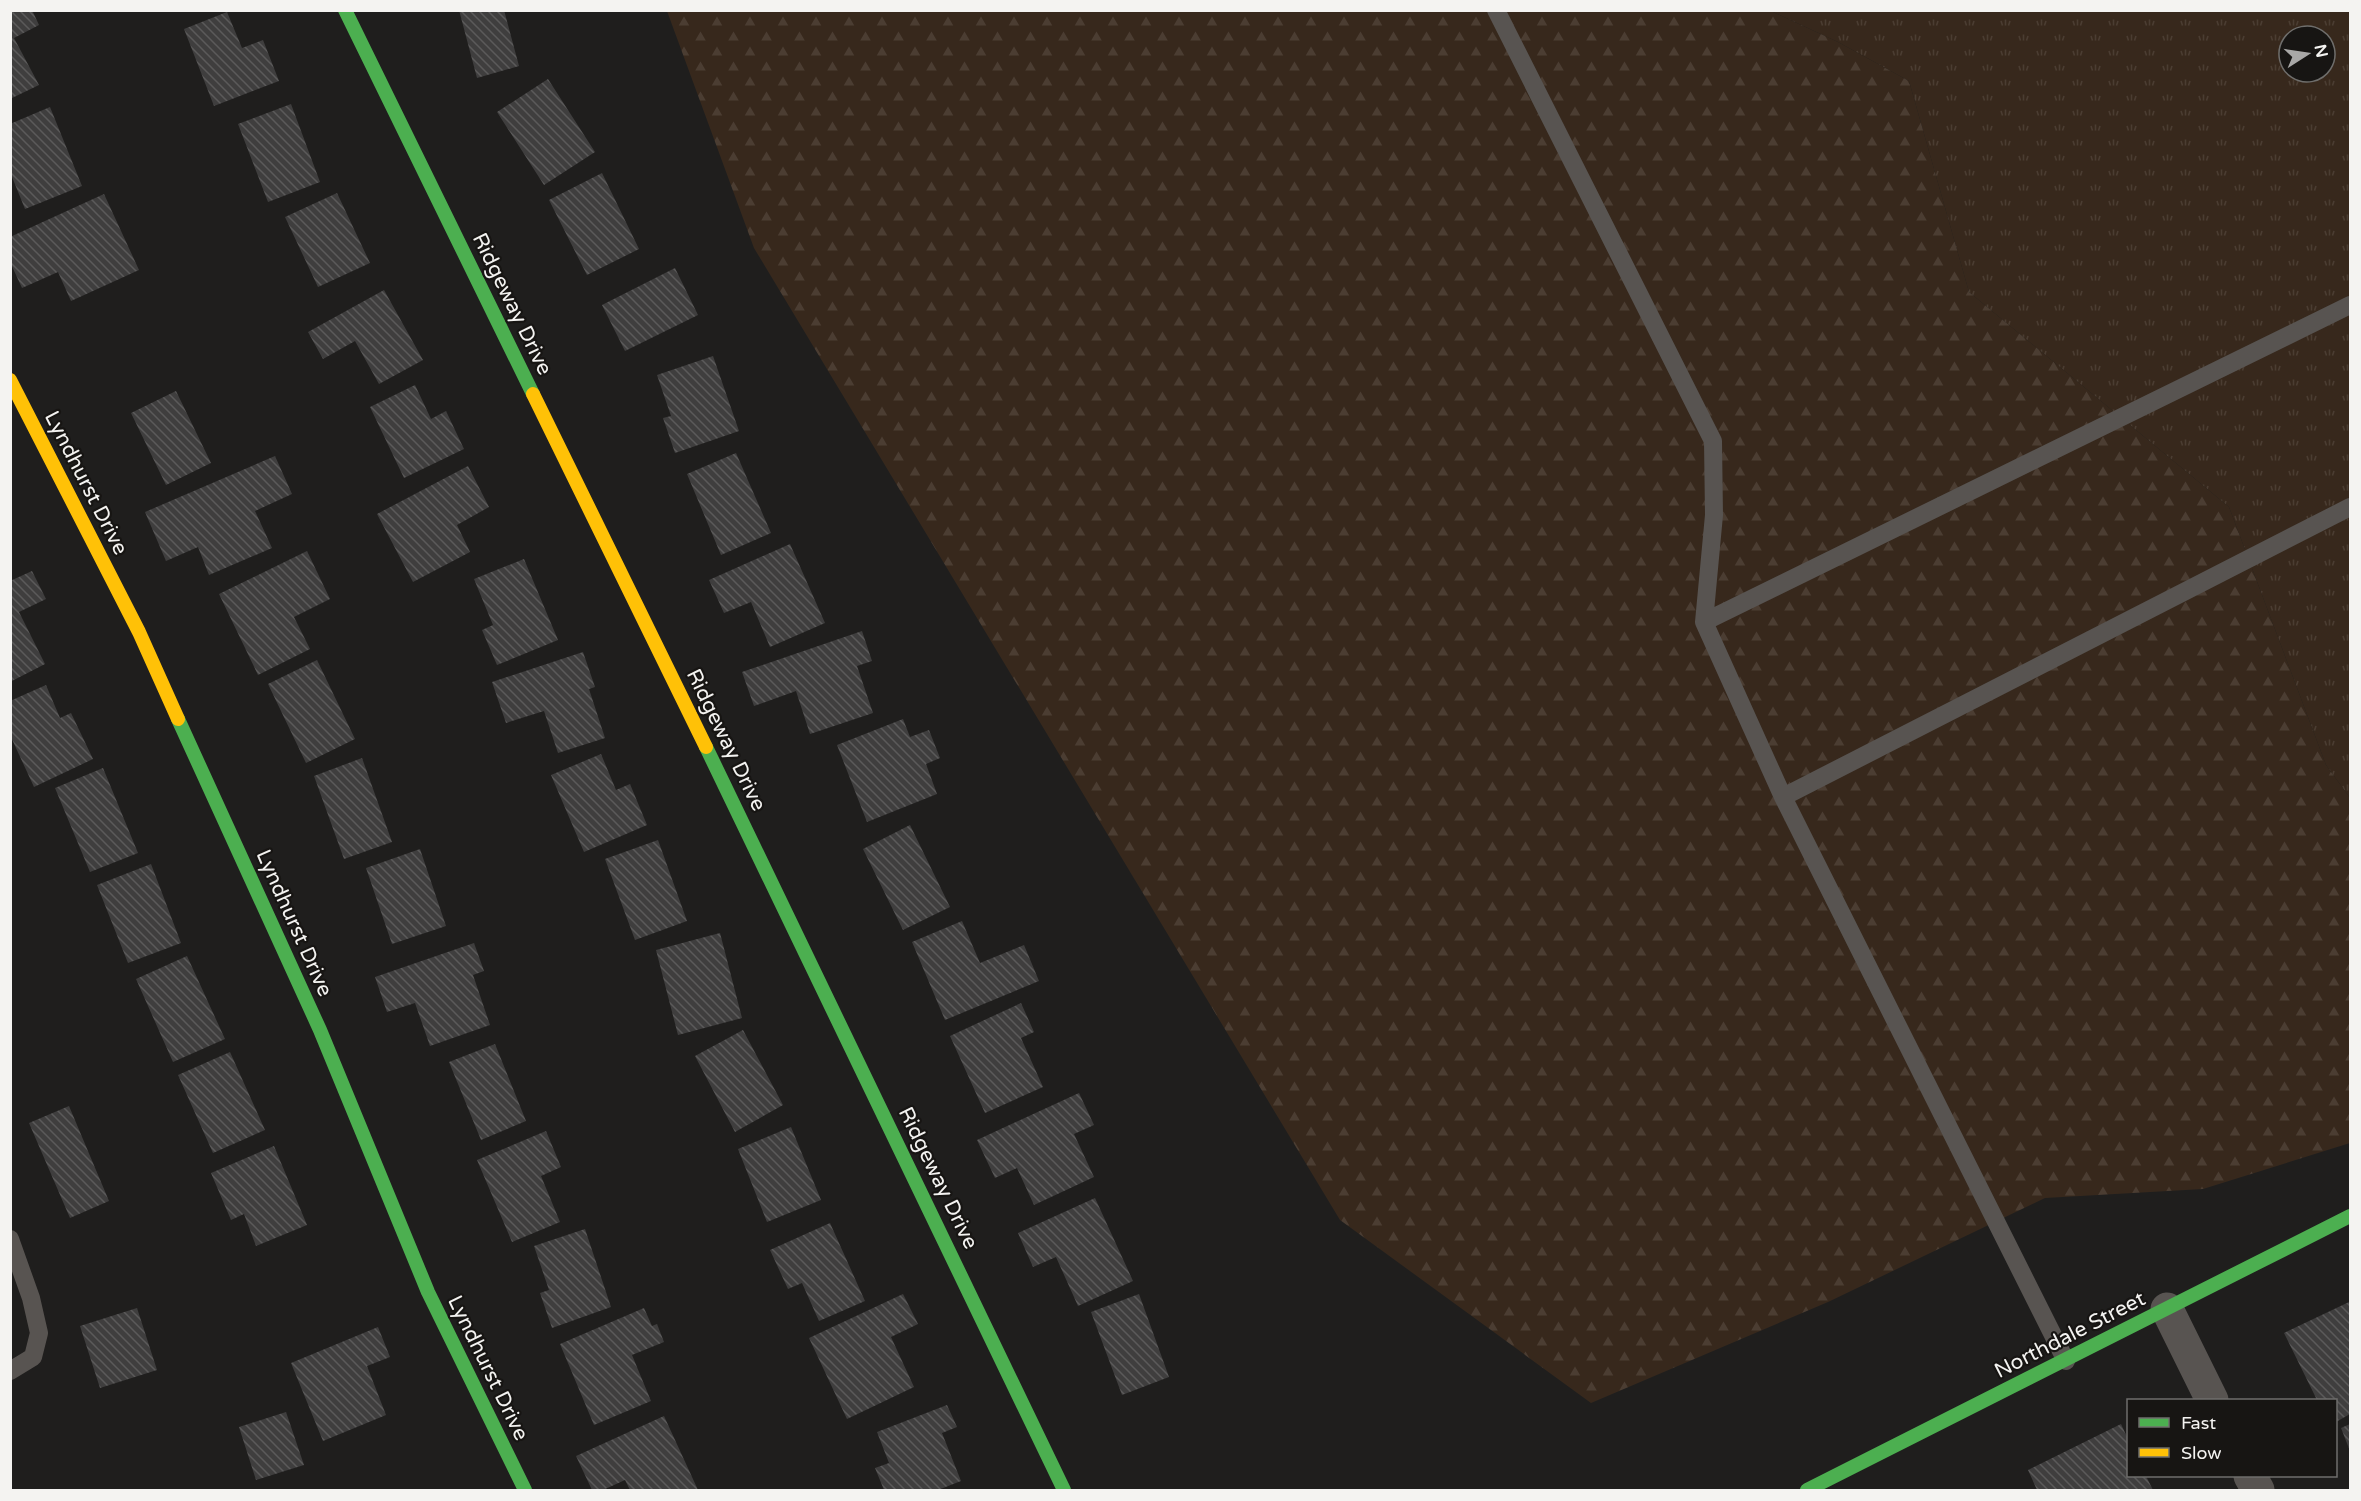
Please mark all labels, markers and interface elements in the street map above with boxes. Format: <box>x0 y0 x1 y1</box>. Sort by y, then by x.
north arrow <box>2277 24 2337 84</box>
text: N <box>2310 43 2332 59</box>
street label: Ridgeway Drive <box>467 229 557 379</box>
street label: Lyndhurst Drive <box>39 407 133 559</box>
street label: Ridgeway Drive <box>681 665 771 815</box>
street label: Lyndhurst Drive <box>250 846 338 1000</box>
street label: Ridgeway Drive <box>893 1103 983 1253</box>
street label: Northdale Street <box>1990 1286 2150 1384</box>
street label: Lyndhurst Drive <box>442 1291 534 1445</box>
legend <box>2127 1399 2337 1477</box>
text: Fast <box>2181 1412 2216 1434</box>
text: Slow <box>2181 1442 2222 1464</box>

